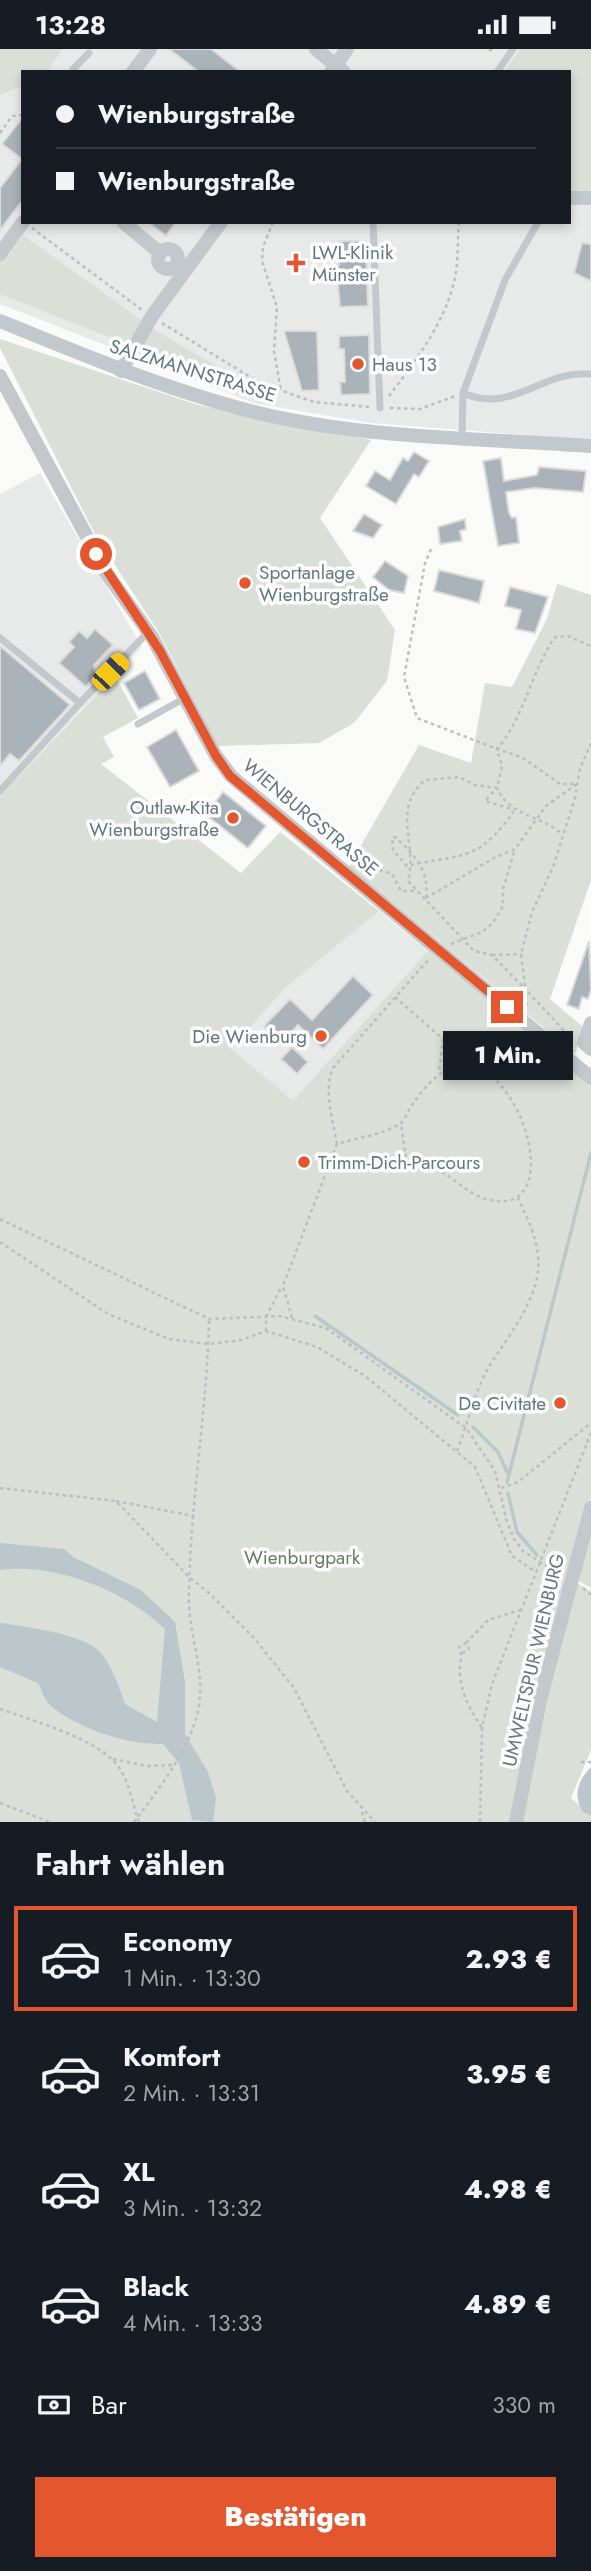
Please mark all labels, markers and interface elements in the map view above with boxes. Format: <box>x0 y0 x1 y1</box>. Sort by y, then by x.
text: 13:28 <box>35 6 106 44</box>
text: Wienburgstraße <box>98 95 295 133</box>
text: Wienburgstraße <box>98 162 295 200</box>
place label: LWL-Klinik Münster <box>312 239 394 288</box>
marker: LWL-Klinik Münster <box>286 253 306 273</box>
street label: SALZMANNSTRASSE <box>106 332 279 409</box>
place label: Haus 13 <box>372 351 437 378</box>
marker: Haus 13 <box>350 356 366 372</box>
route start <box>80 538 112 570</box>
place label: Sportanlage Wienburgstraße <box>259 559 389 608</box>
marker: Sportanlage Wienburgstraße <box>237 575 253 591</box>
car <box>88 650 133 694</box>
street label: WIENBURGSTRASSE <box>237 752 385 882</box>
place label: Outlaw-Kita Wienburgstraße <box>89 794 219 843</box>
marker: Outlaw-Kita Wienburgstraße <box>225 810 241 826</box>
route end <box>491 991 523 1023</box>
place label: Die Wienburg <box>192 1023 307 1050</box>
marker: Die Wienburg <box>313 1028 329 1044</box>
callout: 1 Min. <box>442 1031 572 1081</box>
text: 1 Min. <box>474 1038 542 1072</box>
place label: Trimm-Dich-Parcours <box>318 1149 480 1176</box>
marker: Trimm-Dich-Parcours <box>296 1154 312 1170</box>
place label: De Civitate <box>458 1390 546 1417</box>
marker: De Civitate <box>552 1395 568 1411</box>
park label: Wienburgpark <box>244 1544 361 1571</box>
street label: UMWELTSPUR WIENBURG <box>496 1551 571 1769</box>
text: Fahrt wählen <box>35 1841 225 1887</box>
text: Economy <box>123 1923 232 1961</box>
icon: car <box>39 1927 102 1990</box>
text: 2.93 € <box>465 1940 552 1978</box>
text: 1 Min. · 13:30 <box>123 1961 261 1995</box>
text: Komfort <box>123 2038 220 2076</box>
icon: car <box>39 2042 102 2105</box>
text: 3.95 € <box>466 2055 552 2093</box>
text: 2 Min. · 13:31 <box>123 2076 260 2110</box>
text: XL <box>123 2153 155 2191</box>
icon: car <box>39 2157 102 2220</box>
text: 4.98 € <box>464 2170 552 2208</box>
text: 3 Min. · 13:32 <box>123 2191 262 2225</box>
text: Black <box>123 2268 189 2306</box>
icon: car <box>39 2272 102 2335</box>
text: 4.89 € <box>464 2285 552 2323</box>
text: 4 Min. · 13:33 <box>123 2306 263 2340</box>
icon: cash <box>35 2386 73 2424</box>
text: Bar <box>91 2386 127 2424</box>
text: 330 m <box>492 2388 556 2422</box>
button: Bestätigen <box>35 2477 556 2557</box>

